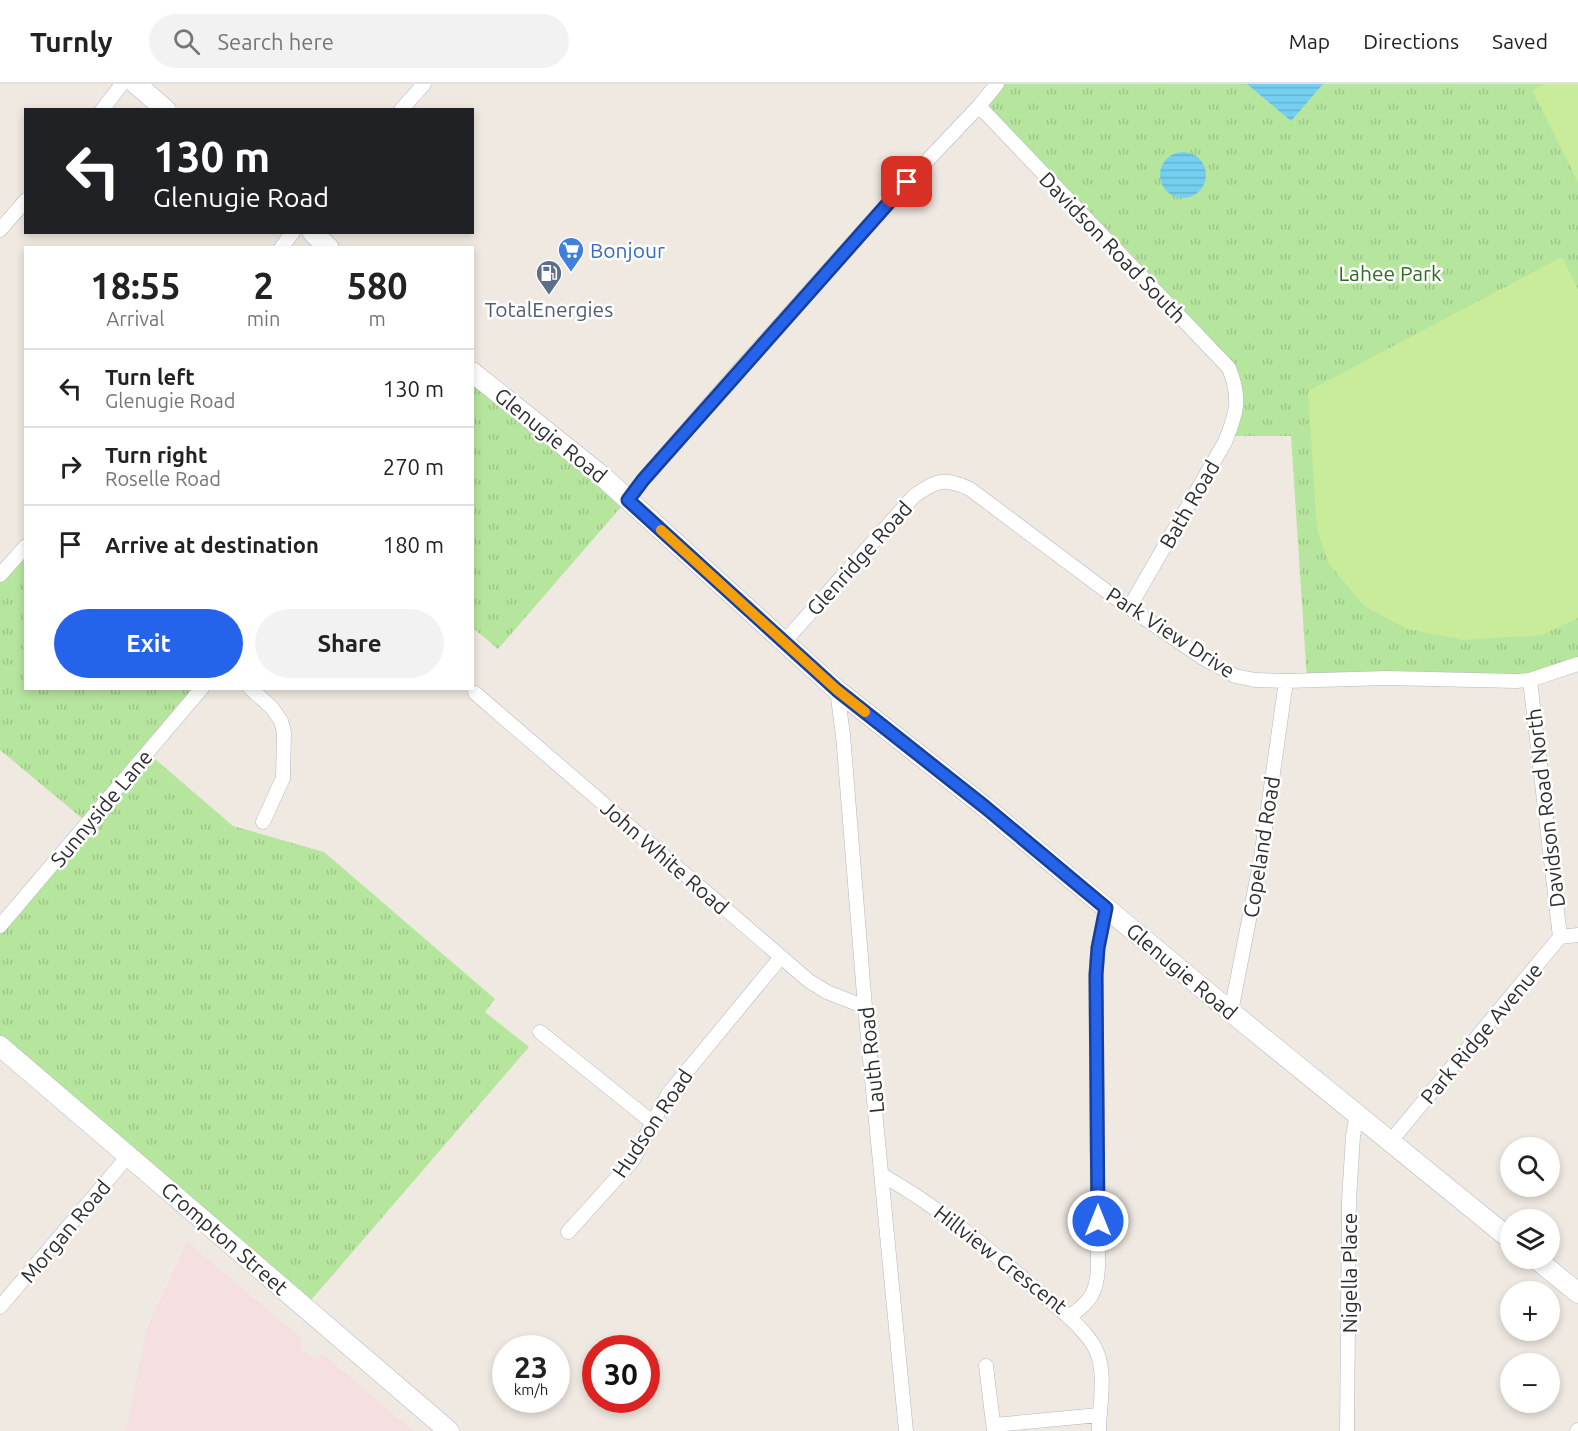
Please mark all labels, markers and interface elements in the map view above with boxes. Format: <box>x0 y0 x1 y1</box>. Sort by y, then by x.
search box <box>149 14 569 68</box>
icon: search <box>170 25 203 58</box>
text: Turnly <box>30 26 113 57</box>
text: Search here <box>218 29 334 54</box>
text: Map <box>1289 29 1330 53</box>
text: Directions <box>1363 29 1459 53</box>
text: Saved <box>1492 29 1548 53</box>
icon: left <box>54 132 132 210</box>
text: 130 m <box>153 133 270 180</box>
pin <box>881 156 932 207</box>
icon: arrive <box>890 165 923 198</box>
street label: Davidson Road South <box>1035 167 1191 327</box>
text: Glenugie Road <box>153 182 329 212</box>
supermarket icon: Bonjour <box>556 235 586 273</box>
place label: Bonjour <box>590 238 665 262</box>
fuel station icon: TotalEnergies <box>534 258 564 296</box>
park label: Lahee Park <box>1338 261 1442 285</box>
text: 18:55 <box>90 265 180 306</box>
text: 2 <box>253 265 274 306</box>
text: 580 <box>347 265 408 306</box>
place label: TotalEnergies <box>485 297 613 321</box>
text: Arrival <box>106 307 165 330</box>
text: min <box>247 307 280 330</box>
text: m <box>369 307 386 330</box>
text: Turn left <box>105 364 195 389</box>
icon: left <box>54 372 87 405</box>
text: 130 m <box>383 376 444 401</box>
street label: Glenugie Road <box>490 383 612 487</box>
text: Glenugie Road <box>105 389 235 412</box>
text: Turn right <box>105 442 207 467</box>
icon: right <box>54 450 87 483</box>
text: 270 m <box>383 454 444 479</box>
street label: Bath Road <box>1154 456 1224 552</box>
text: Roselle Road <box>105 467 221 490</box>
street label: Glenridge Road <box>801 496 917 620</box>
icon: arrive <box>54 528 87 561</box>
text: Arrive at destination <box>105 532 319 557</box>
text: 180 m <box>383 532 444 557</box>
street label: Park View Drive <box>1102 582 1240 682</box>
button: Exit <box>54 609 243 678</box>
button: Share <box>255 609 444 678</box>
street label: Davidson Road North <box>1521 707 1569 909</box>
street label: Sunnyside Lane <box>45 745 157 871</box>
street label: Copeland Road <box>1238 775 1284 919</box>
street label: John White Road <box>596 795 734 919</box>
street label: Glenugie Road <box>1122 918 1242 1024</box>
street label: Park Ridge Avenue <box>1415 958 1547 1108</box>
street label: Lauth Road <box>853 1006 889 1114</box>
street label: Hudson Road <box>607 1064 697 1182</box>
map controls <box>1500 1137 1560 1413</box>
button: search <box>1500 1137 1560 1197</box>
street label: Morgan Road <box>15 1175 115 1287</box>
street label: Crompton Street <box>157 1177 293 1299</box>
position arrow <box>1066 1189 1130 1253</box>
street label: Hillview Crescent <box>930 1200 1072 1318</box>
button: layers <box>1500 1209 1560 1269</box>
street label: Nigella Place <box>1337 1213 1361 1333</box>
button: + <box>1500 1281 1560 1341</box>
speed limit sign: 30 <box>582 1335 660 1413</box>
text: 23 <box>514 1350 548 1384</box>
button: − <box>1500 1353 1560 1413</box>
text: km/h <box>514 1381 548 1398</box>

